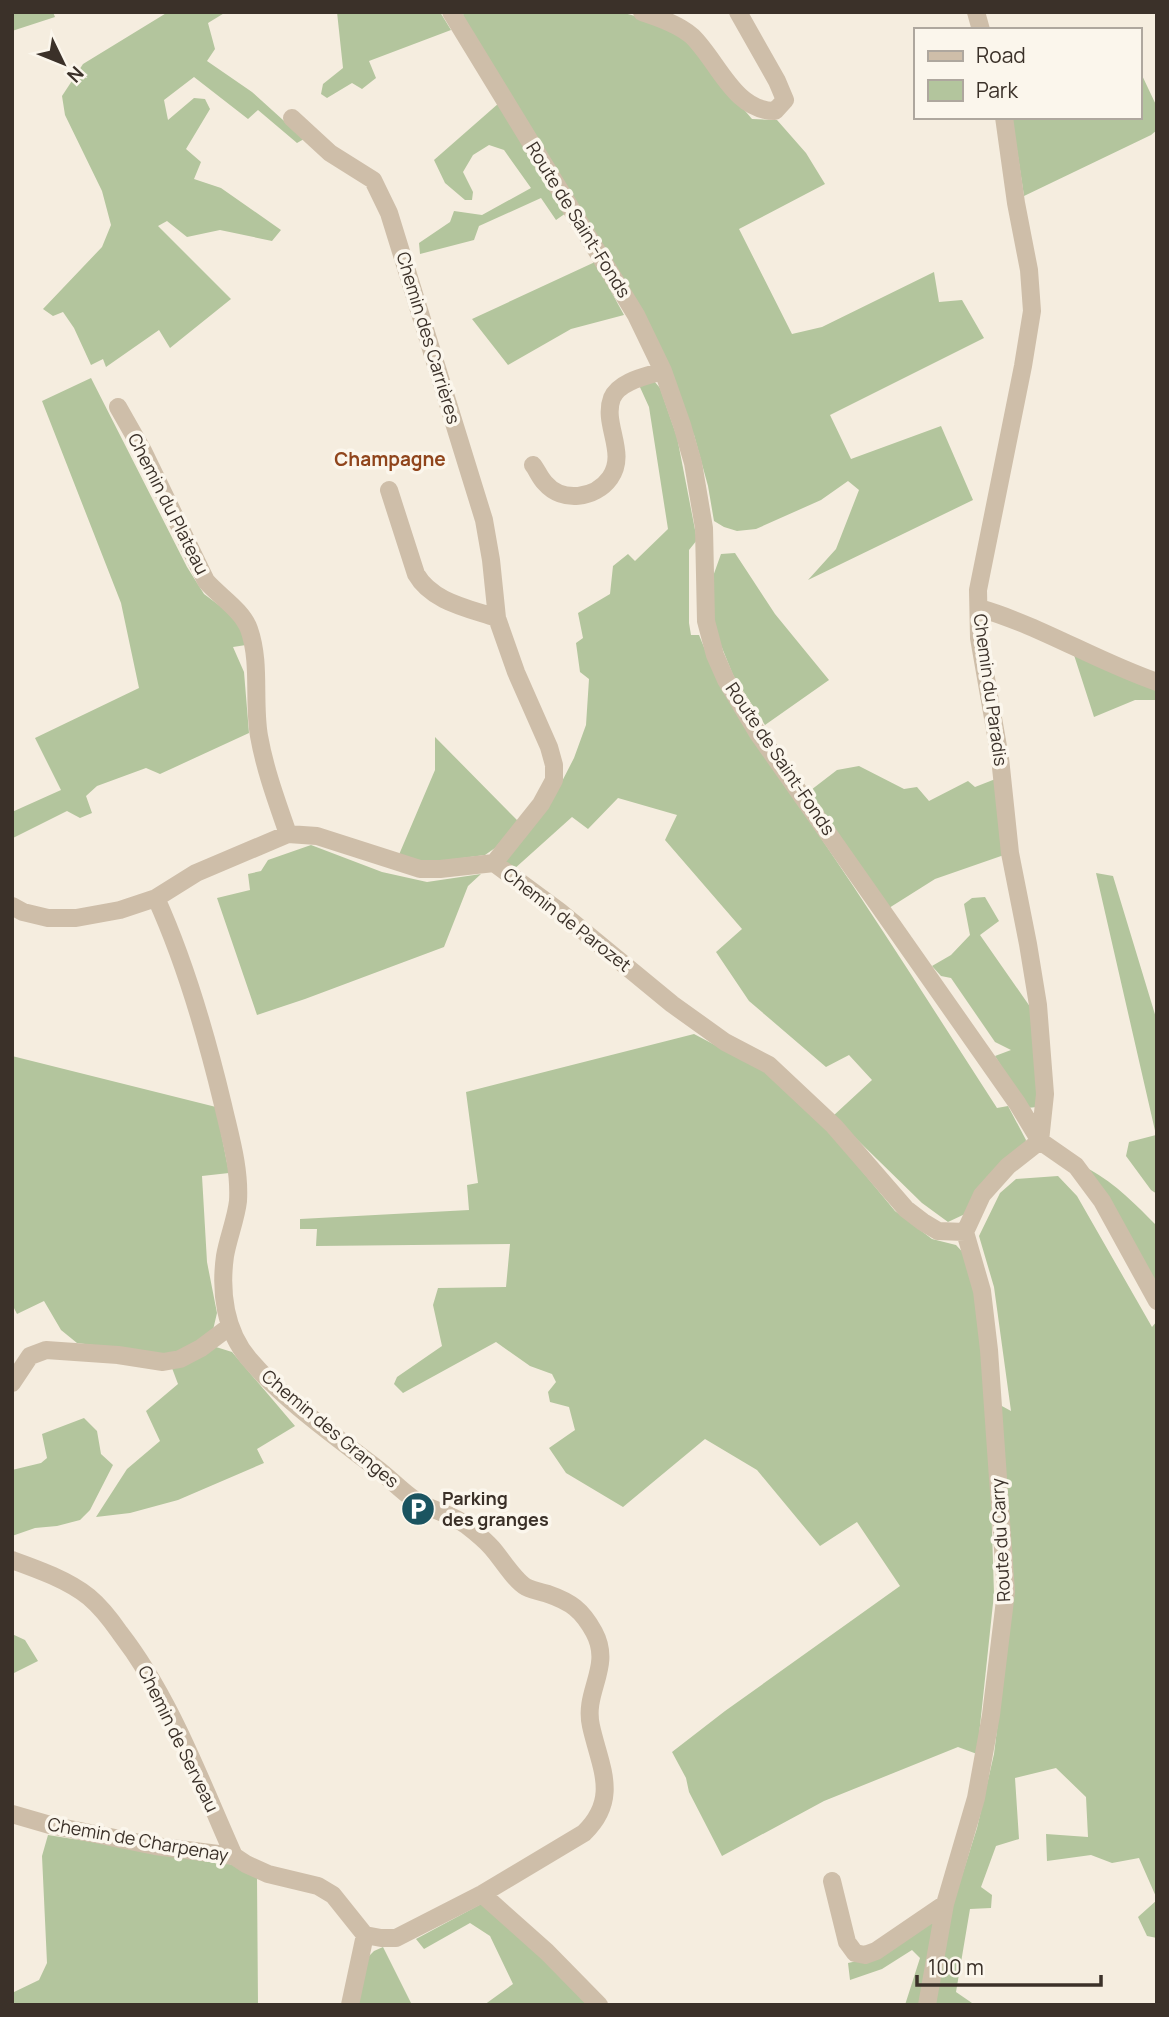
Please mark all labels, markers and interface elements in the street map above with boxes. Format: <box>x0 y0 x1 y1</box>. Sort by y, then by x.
north arrow <box>28 28 98 98</box>
legend <box>914 28 1141 119</box>
text: Road <box>976 41 1026 69</box>
text: N <box>61 61 90 88</box>
text: Park <box>976 76 1018 104</box>
street label: Route de Saint-Fonds <box>521 137 637 302</box>
street label: Chemin des Carrières <box>391 249 467 427</box>
street label: Chemin du Plateau <box>123 429 215 578</box>
district label: Champagne <box>334 446 446 472</box>
street label: Chemin du Paradis <box>968 612 1014 768</box>
street label: Route de Saint-Fonds <box>721 677 841 840</box>
street label: Chemin de Parozet <box>499 862 636 977</box>
street label: Chemin des Granges <box>257 1364 404 1493</box>
street label: Route du Carry <box>985 1477 1015 1603</box>
place label: Parking des granges <box>442 1486 549 1531</box>
parking icon: Parking des granges <box>399 1490 437 1528</box>
street label: Chemin de Serveau <box>133 1661 225 1816</box>
street label: Chemin de Charpenay <box>46 1811 231 1867</box>
scale bar <box>917 1944 1101 1988</box>
text: 100 m <box>928 1953 984 1981</box>

